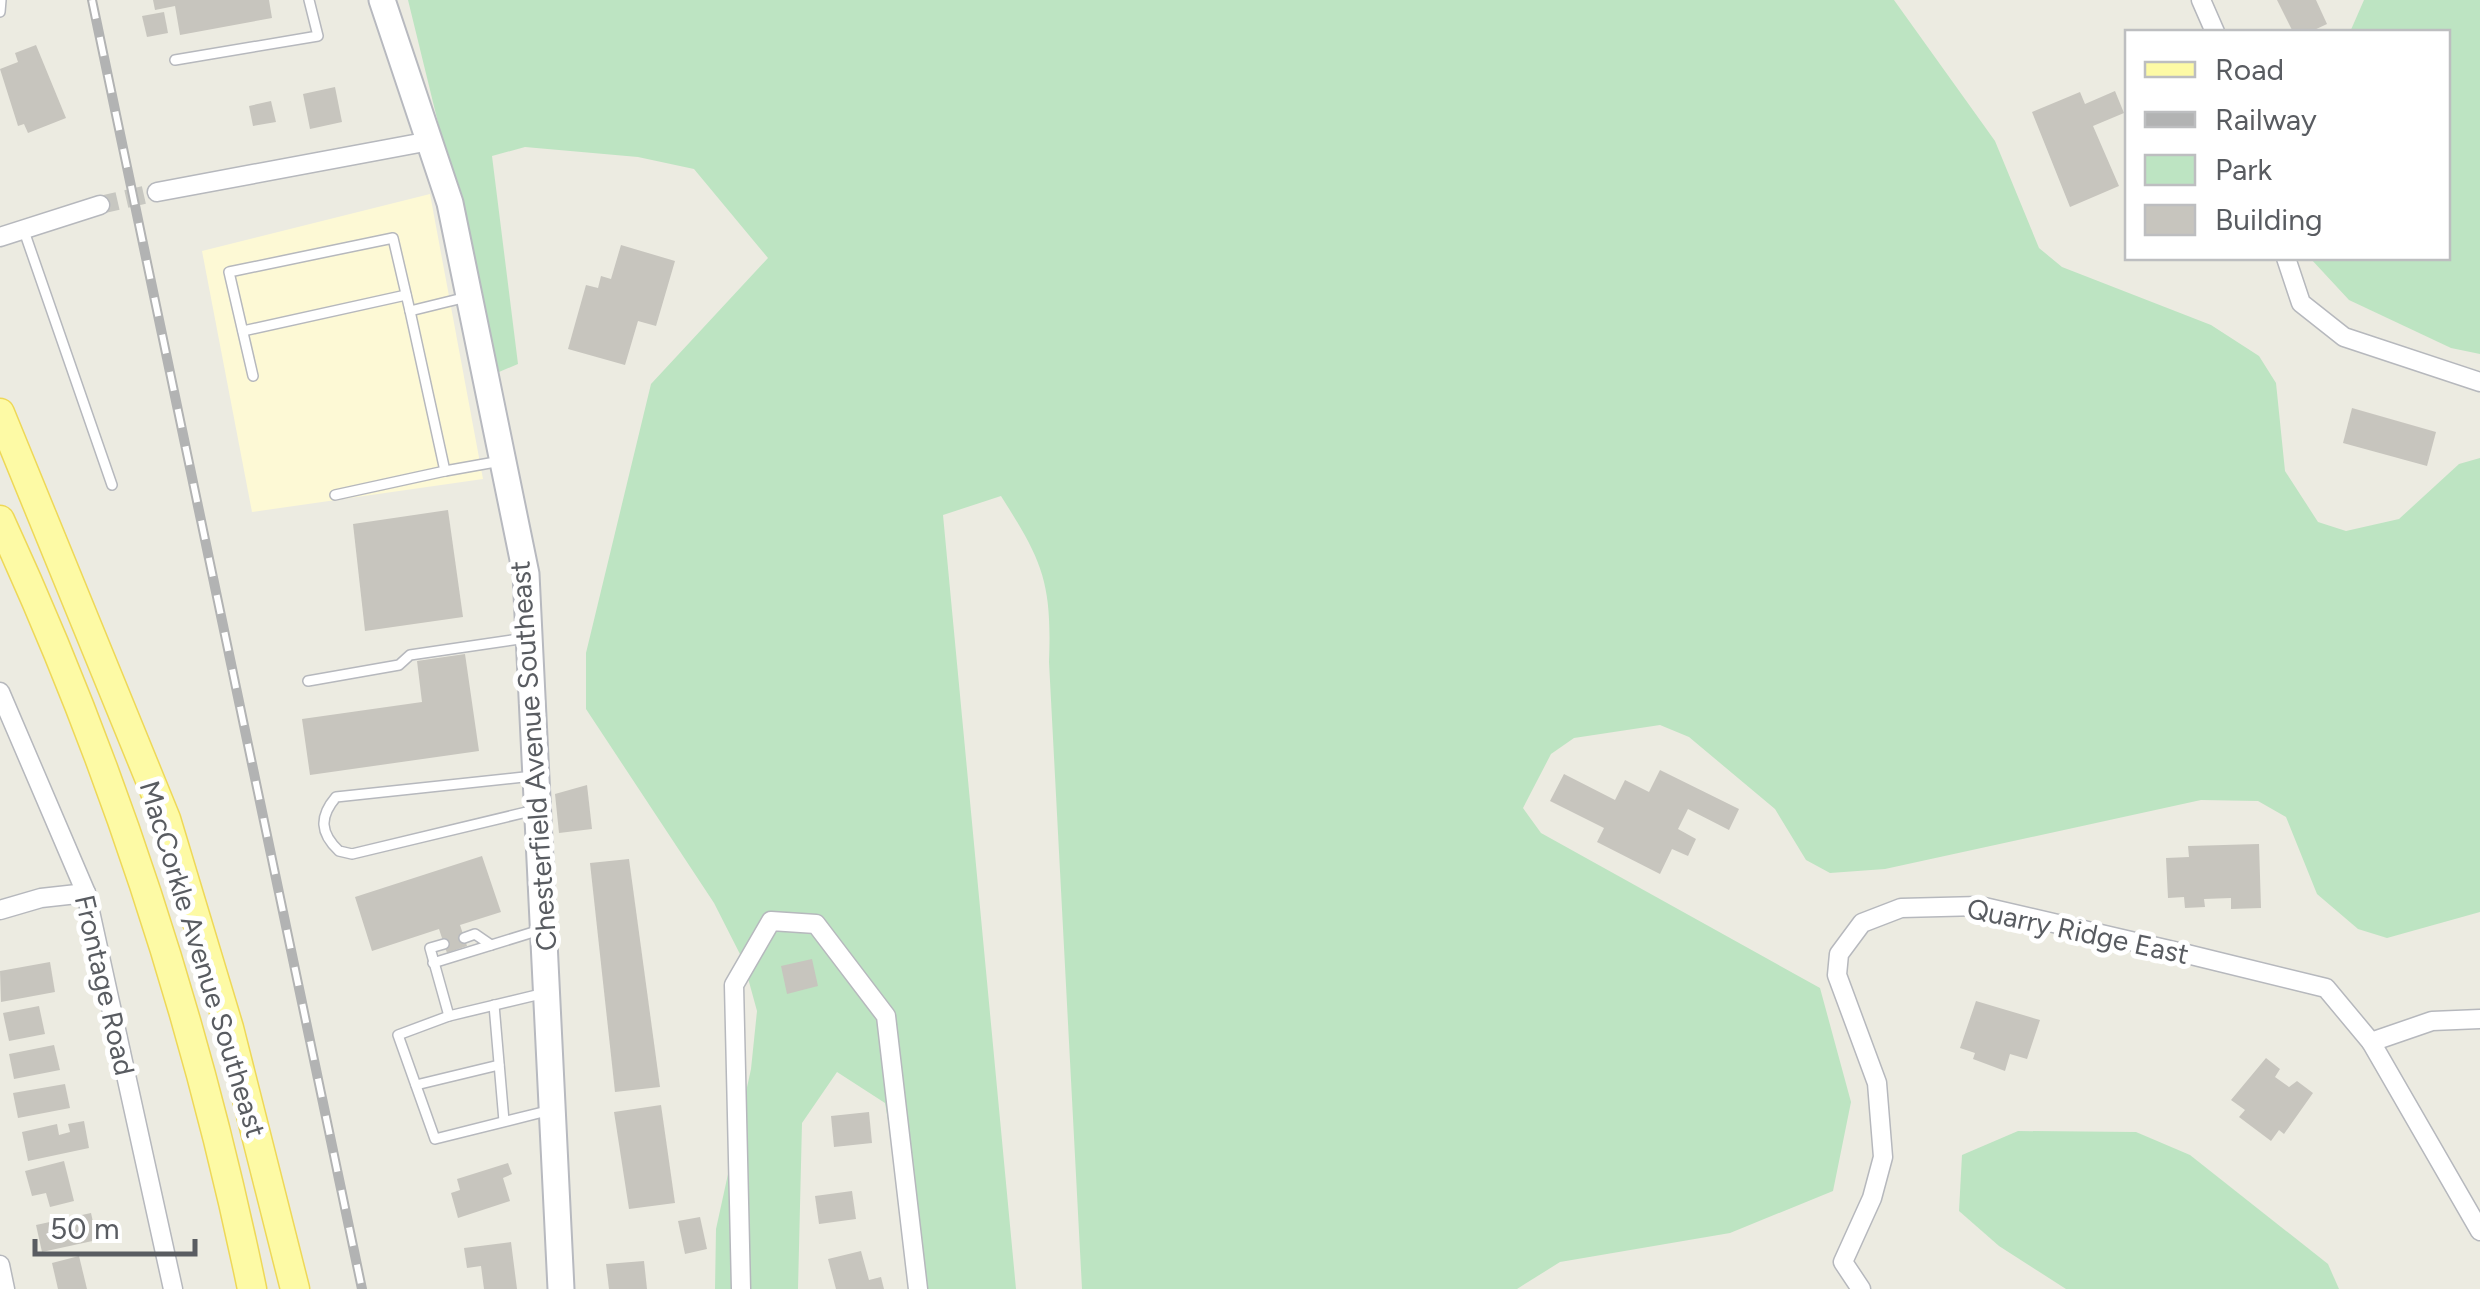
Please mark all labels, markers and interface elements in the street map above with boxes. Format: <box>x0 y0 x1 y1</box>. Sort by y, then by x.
legend <box>2125 30 2450 260</box>
text: Road <box>2215 51 2284 88</box>
text: Railway <box>2215 101 2317 138</box>
text: Park <box>2215 151 2273 188</box>
text: Building <box>2215 201 2323 238</box>
street label: Chesterfield Avenue Southeast <box>502 560 564 952</box>
street label: MacCorkle Avenue Southeast <box>133 777 273 1141</box>
street label: Frontage Road <box>68 891 142 1079</box>
street label: Quarry Ridge East <box>1964 891 2192 971</box>
scale bar <box>35 1194 195 1256</box>
text: 50 m <box>50 1210 119 1247</box>

